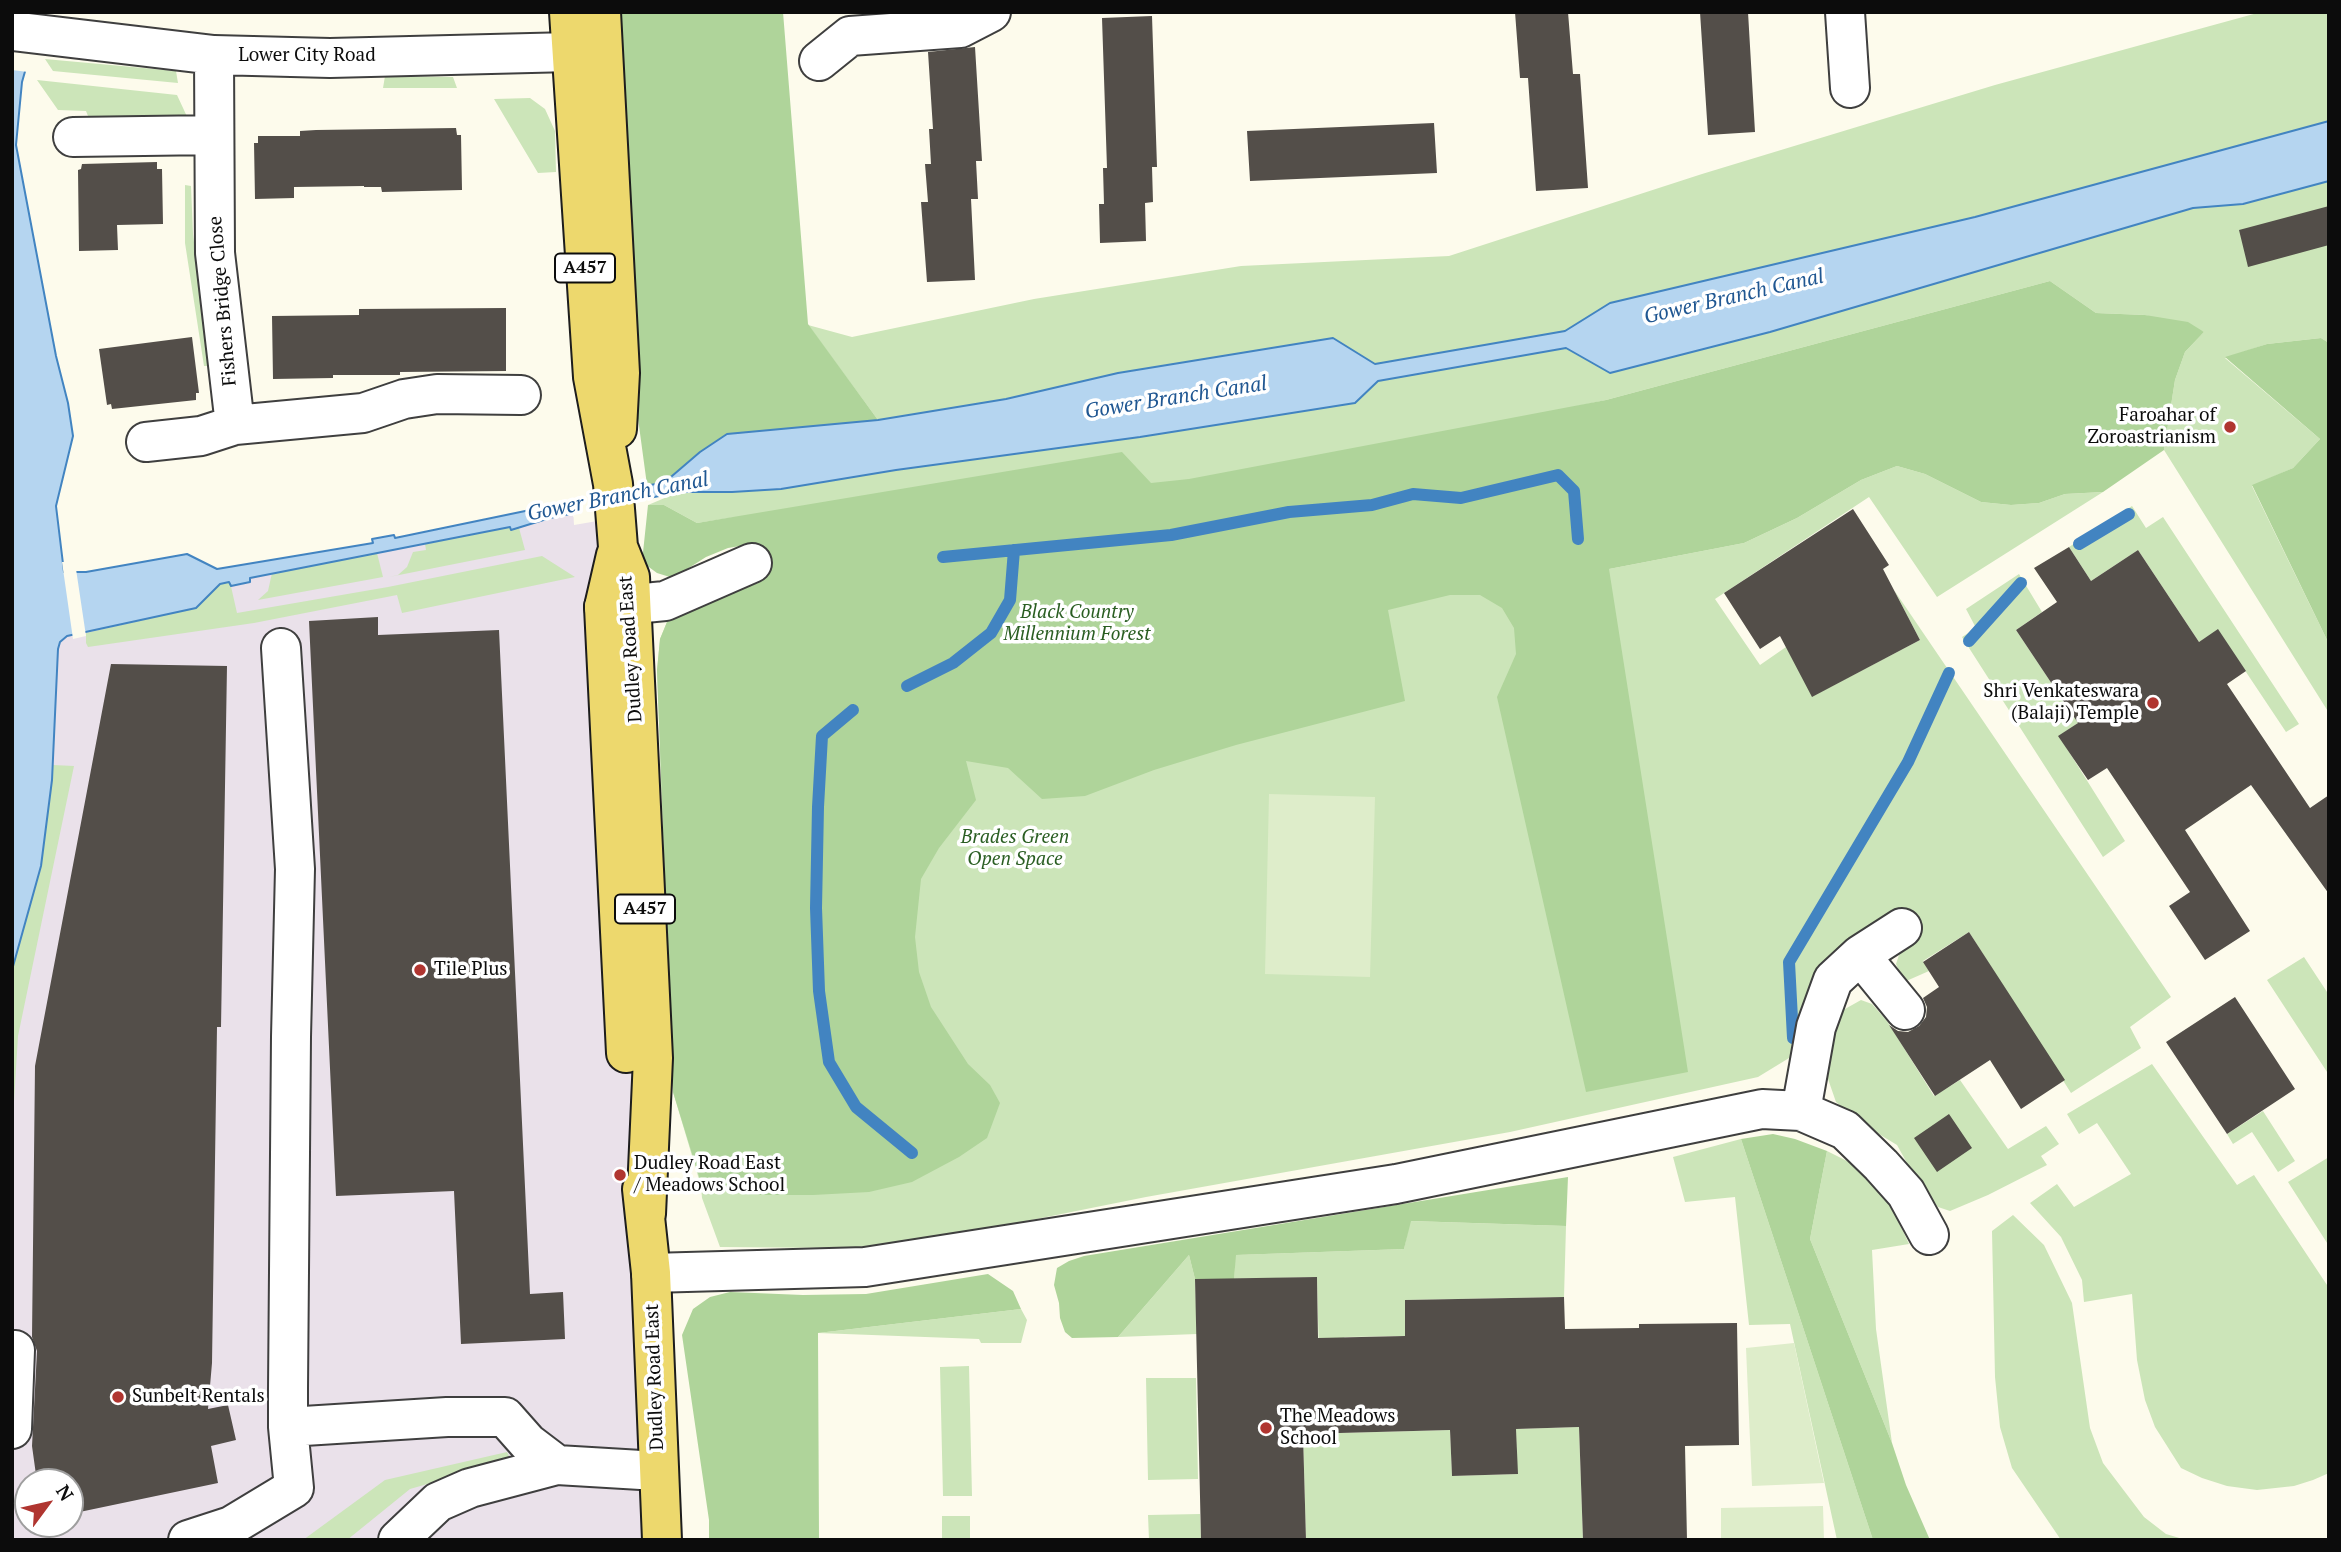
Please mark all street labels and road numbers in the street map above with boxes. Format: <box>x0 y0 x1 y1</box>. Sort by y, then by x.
street label: Lower City Road <box>238 45 376 67</box>
street label: Fishers Bridge Close <box>204 215 242 387</box>
road number: A457 <box>555 254 615 282</box>
street label: Dudley Road East <box>615 575 647 723</box>
road number: A457 <box>615 894 675 924</box>
street label: Dudley Road East <box>641 1303 669 1451</box>

